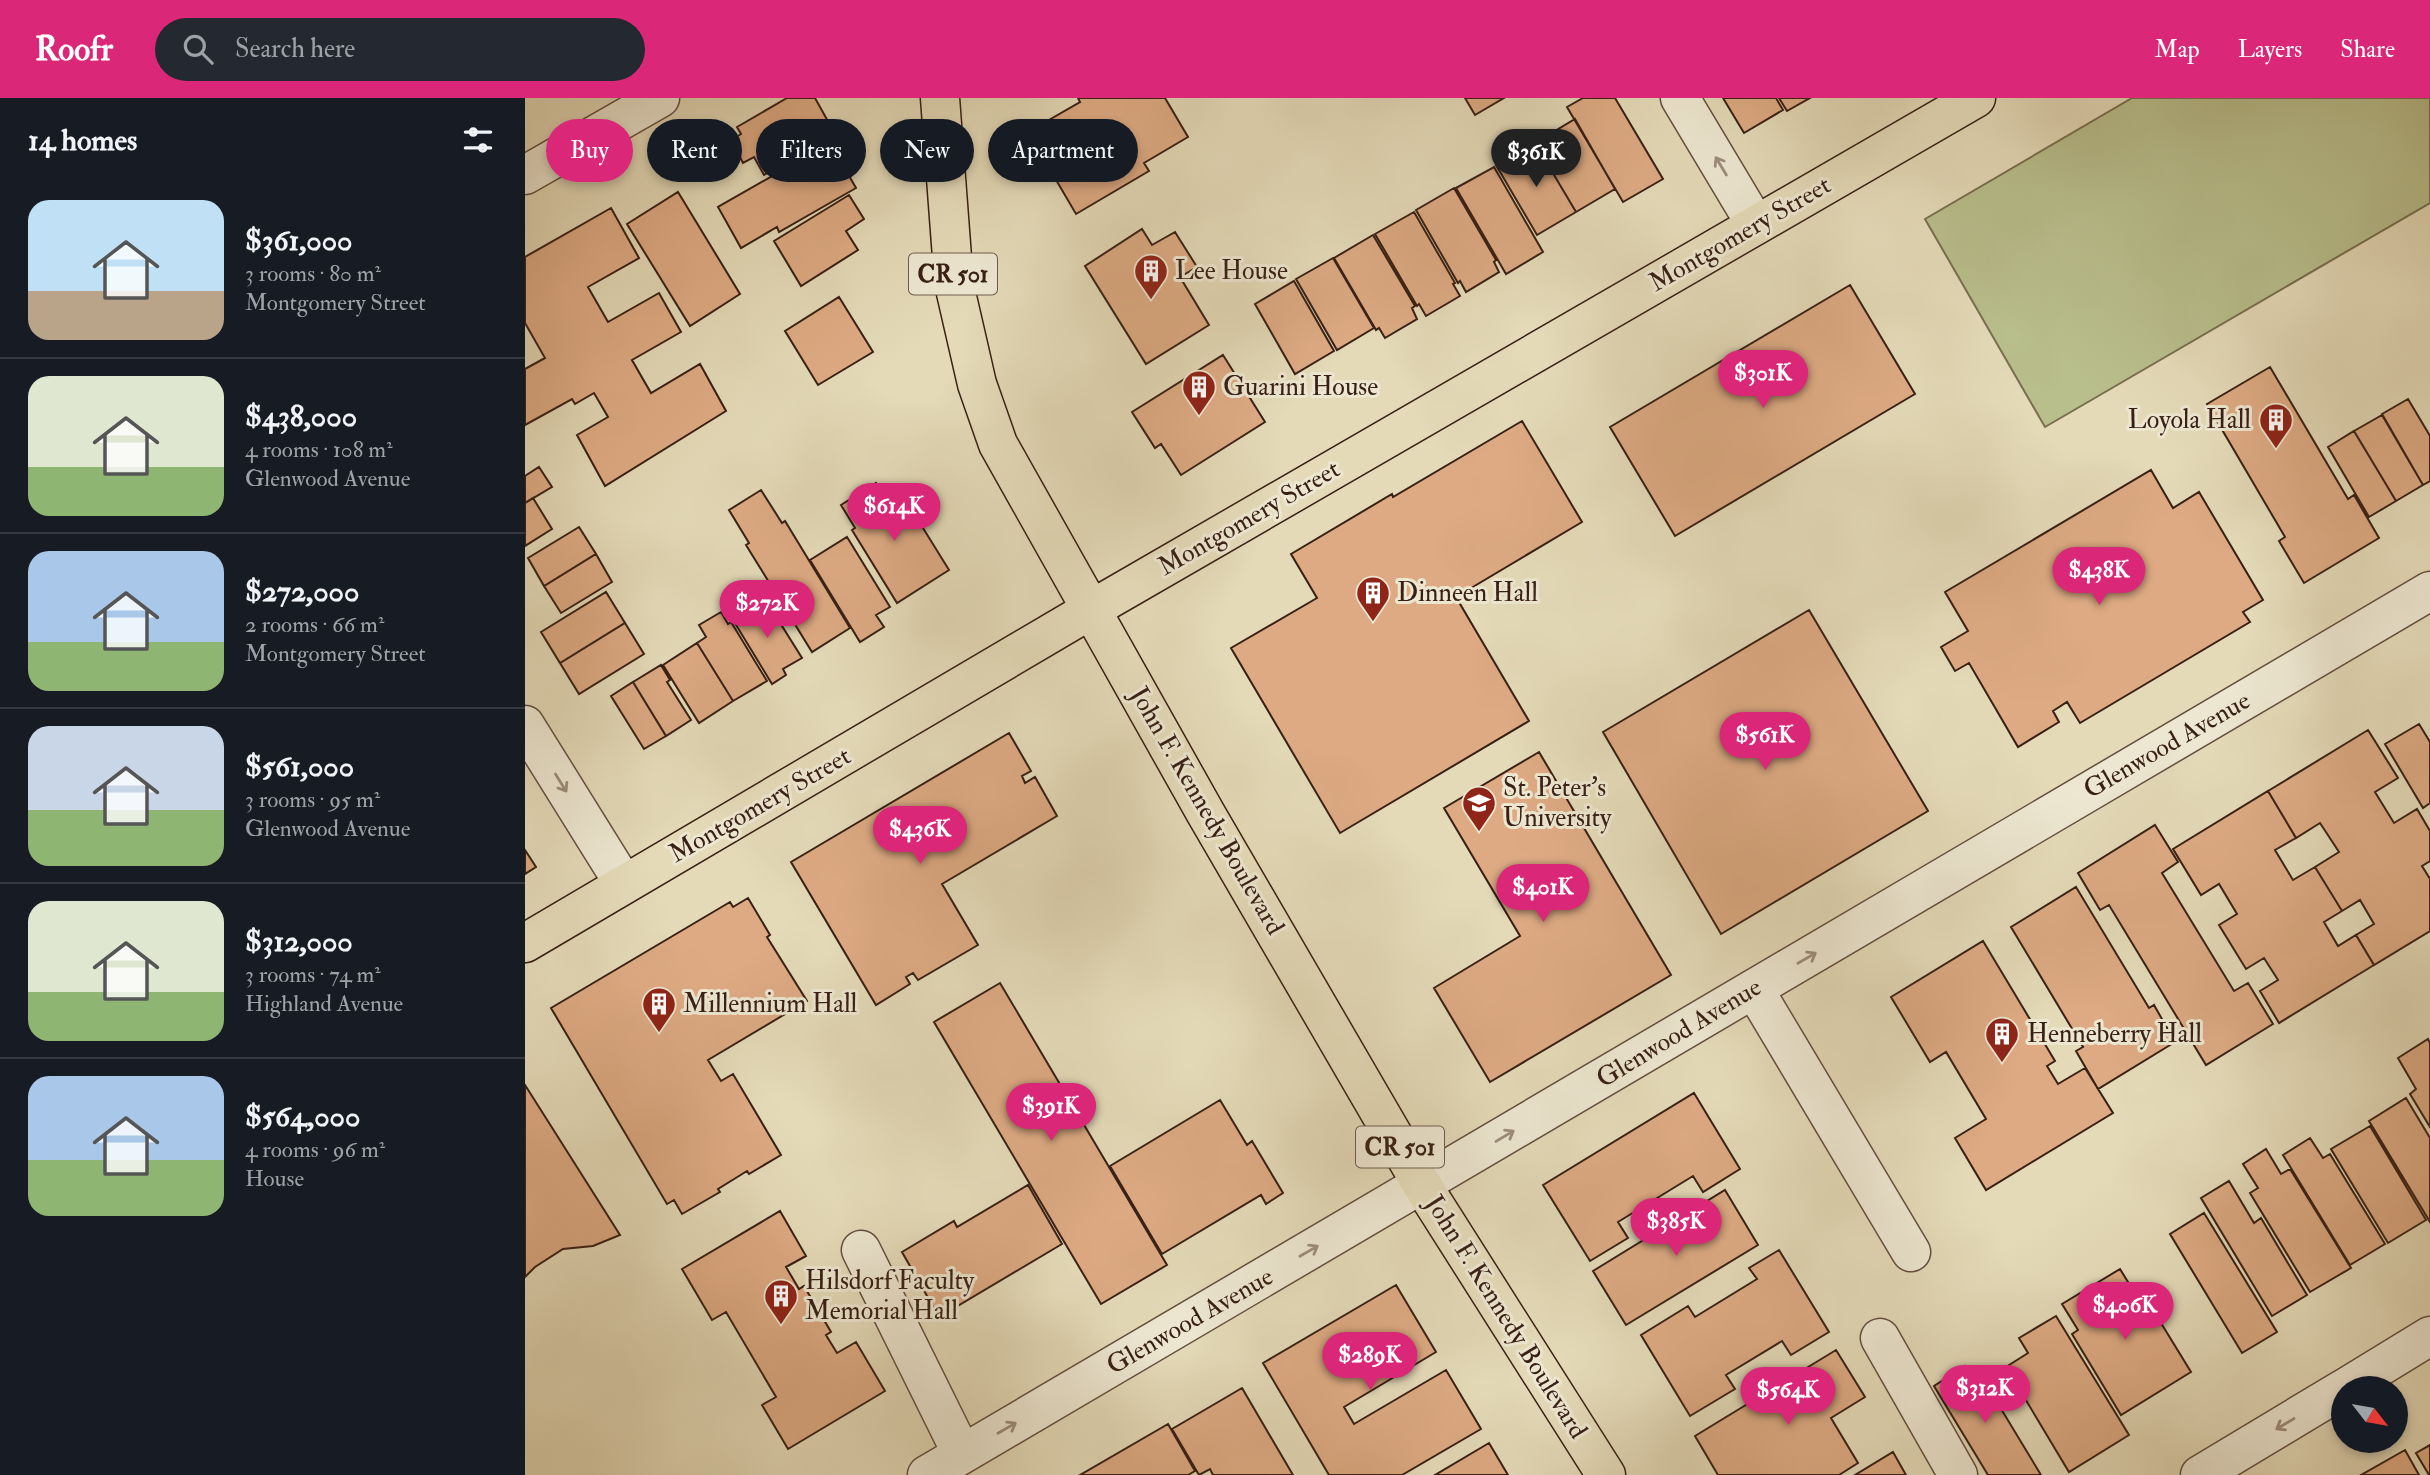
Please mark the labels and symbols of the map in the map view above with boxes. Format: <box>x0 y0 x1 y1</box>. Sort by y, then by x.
pin: $361K <box>1487 130 1585 189</box>
one-way arrow <box>1714 157 1728 177</box>
street label: Montgomery Street <box>1643 169 1837 299</box>
building icon: Lee House <box>1132 252 1170 301</box>
road number: CR 501 <box>909 254 997 294</box>
place label: Lee House <box>1175 255 1288 287</box>
pin: $301K <box>1714 350 1812 410</box>
building icon: Guarini House <box>1180 368 1218 417</box>
place label: Guarini House <box>1223 371 1378 403</box>
building icon: Loyola Hall <box>2257 401 2295 450</box>
place label: Loyola Hall <box>2128 404 2251 436</box>
street label: Montgomery Street <box>1152 453 1346 583</box>
pin: $614K <box>845 484 943 543</box>
pin: $438K <box>2050 547 2148 607</box>
building icon: Dinneen Hall <box>1354 574 1392 623</box>
place label: Dinneen Hall <box>1397 577 1538 609</box>
pin: $272K <box>718 580 816 640</box>
street label: John F. Kennedy Boulevard <box>1122 680 1291 941</box>
street label: Glenwood Avenue <box>2078 684 2256 806</box>
pin: $561K <box>1716 712 1814 772</box>
street label: Montgomery Street <box>663 740 857 870</box>
place label: St. Peter's University <box>1503 772 1612 834</box>
one-way arrow <box>554 773 568 793</box>
school or university icon: St. Peter's University <box>1460 784 1498 833</box>
pin: $436K <box>871 806 969 866</box>
pin: $401K <box>1494 864 1592 924</box>
one-way arrow <box>1796 951 1816 965</box>
street label: Glenwood Avenue <box>1591 971 1767 1095</box>
building icon: Millennium Hall <box>640 985 678 1034</box>
place label: Millennium Hall <box>683 988 858 1020</box>
building icon: Henneberry Hall <box>1983 1015 2021 1064</box>
place label: Henneberry Hall <box>2027 1018 2202 1050</box>
pin: $391K <box>1002 1084 1100 1143</box>
road number: CR 501 <box>1356 1126 1444 1168</box>
one-way arrow <box>1495 1128 1515 1142</box>
street label: John F. Kennedy Boulevard <box>1417 1189 1594 1445</box>
pin: $385K <box>1627 1198 1725 1258</box>
one-way arrow <box>1298 1244 1319 1257</box>
street label: Glenwood Avenue <box>1101 1260 1279 1382</box>
place label: Hilsdorf Faculty Memorial Hall <box>805 1265 975 1327</box>
building icon: Hilsdorf Faculty Memorial Hall <box>762 1277 800 1326</box>
pin: $406K <box>2076 1282 2174 1342</box>
pin: $289K <box>1321 1332 1419 1392</box>
pin: $312K <box>1936 1366 2034 1425</box>
pin: $564K <box>1739 1368 1837 1427</box>
north arrow <box>2331 1376 2408 1452</box>
one-way arrow <box>2275 1417 2295 1431</box>
one-way arrow <box>996 1421 1017 1434</box>

